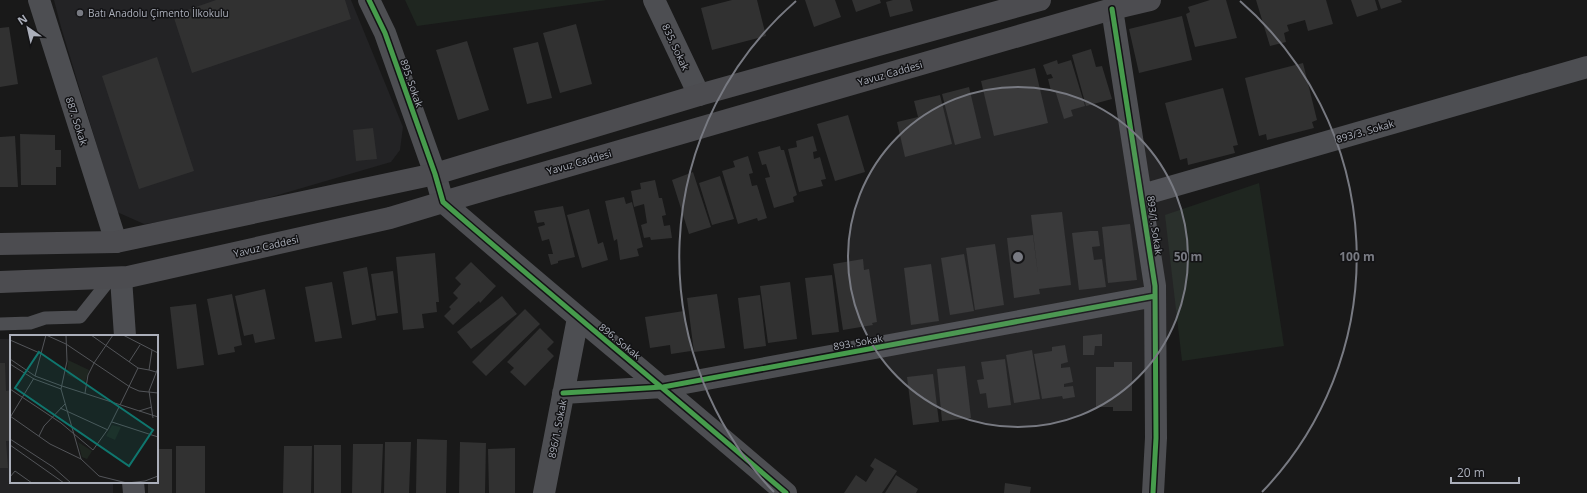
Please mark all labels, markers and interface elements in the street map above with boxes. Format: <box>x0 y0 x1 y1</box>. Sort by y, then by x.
place label: Batı Anadolu Çimento İlkokulu <box>88 6 229 20</box>
north arrow <box>8 8 48 48</box>
marker: Batı Anadolu Çimento İlkokulu <box>75 8 85 18</box>
text: N <box>14 11 30 28</box>
street label: 835. Sokak <box>659 21 693 73</box>
street label: 895. Sokak <box>397 57 427 110</box>
street label: Yavuz Caddesi <box>856 57 924 89</box>
street label: 887. Sokak <box>63 95 92 148</box>
street label: 893/3. Sokak <box>1335 116 1396 146</box>
street label: Yavuz Caddesi <box>545 146 613 178</box>
street label: 893/1. Sokak <box>1144 195 1166 256</box>
street label: Yavuz Caddesi <box>232 232 300 260</box>
text: 50 m <box>1174 248 1202 265</box>
text: 100 m <box>1339 248 1375 265</box>
centre of rings <box>1011 250 1025 264</box>
street label: 896. Sokak <box>596 320 644 363</box>
street label: 893. Sokak <box>832 331 885 353</box>
inset map <box>10 335 158 483</box>
street label: 896/1. Sokak <box>544 398 570 459</box>
scale bar <box>1451 459 1519 485</box>
text: 20 m <box>1457 464 1485 481</box>

